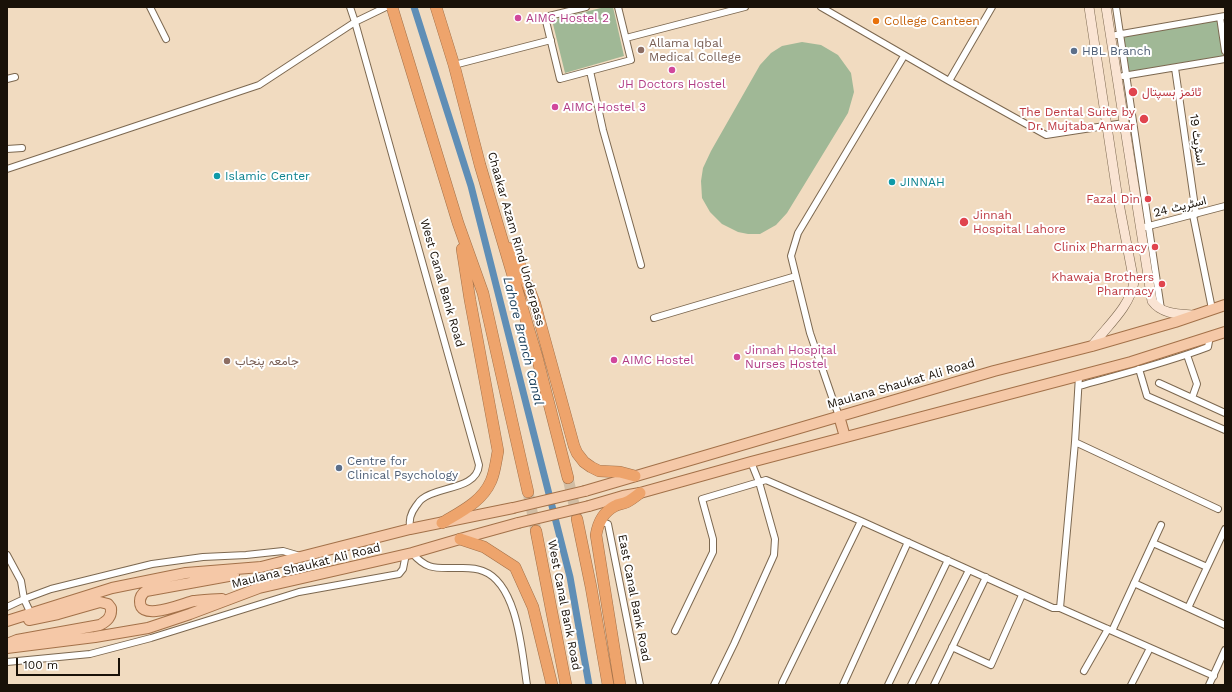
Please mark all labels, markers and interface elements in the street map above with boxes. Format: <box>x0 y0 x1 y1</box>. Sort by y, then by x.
place label: AIMC Hostel 2 <box>526 11 609 25</box>
marker: AIMC Hostel 2 <box>513 13 523 23</box>
place label: College Canteen <box>884 14 980 28</box>
marker: College Canteen <box>871 16 881 26</box>
place label: Allama Iqbal Medical College <box>649 36 741 64</box>
place label: HBL Branch <box>1082 44 1151 58</box>
marker: Allama Iqbal Medical College <box>636 45 646 55</box>
marker: HBL Branch <box>1069 46 1079 56</box>
marker: JH Doctors Hostel <box>667 65 677 75</box>
place label: JH Doctors Hostel <box>618 77 726 91</box>
place label: ٹائمز ہسپتال <box>1142 85 1201 99</box>
marker: ٹائمز ہسپتال <box>1127 86 1139 98</box>
place label: AIMC Hostel 3 <box>563 100 646 114</box>
marker: AIMC Hostel 3 <box>550 102 560 112</box>
place label: The Dental Suite by Dr. Mujtaba Anwar <box>1019 105 1135 133</box>
marker: The Dental Suite by Dr. Mujtaba Anwar <box>1138 113 1150 125</box>
street label: اسٹریٹ 19 <box>1186 113 1208 167</box>
street label: Chaakar Azam Rind Underpass <box>484 150 548 328</box>
place label: Islamic Center <box>225 169 310 183</box>
marker: Islamic Center <box>212 171 222 181</box>
place label: JINNAH <box>900 175 945 189</box>
marker: JINNAH <box>887 177 897 187</box>
place label: Fazal Din <box>1086 192 1140 206</box>
street label: اسٹریٹ 24 <box>1152 193 1208 221</box>
marker: Fazal Din <box>1143 194 1153 204</box>
place label: Jinnah Hospital Lahore <box>973 208 1066 236</box>
marker: Jinnah Hospital Lahore <box>958 216 970 228</box>
street label: West Canal Bank Road <box>417 217 467 349</box>
place label: Clinix Pharmacy <box>1053 240 1147 254</box>
marker: Clinix Pharmacy <box>1150 242 1160 252</box>
place label: Khawaja Brothers Pharmacy <box>1051 270 1154 298</box>
water label: Lahore Branch Canal <box>499 275 547 407</box>
marker: Khawaja Brothers Pharmacy <box>1157 279 1167 289</box>
place label: Jinnah Hospital Nurses Hostel <box>745 343 837 371</box>
marker: Jinnah Hospital Nurses Hostel <box>732 352 742 362</box>
place label: AIMC Hostel <box>622 353 694 367</box>
place label: جامعہ پنجاب <box>235 354 299 368</box>
marker: AIMC Hostel <box>609 355 619 365</box>
marker: جامعہ پنجاب <box>222 356 232 366</box>
street label: Maulana Shaukat Ali Road <box>825 356 977 412</box>
place label: Centre for Clinical Psychology <box>347 454 458 482</box>
marker: Centre for Clinical Psychology <box>334 463 344 473</box>
street label: East Canal Bank Road <box>615 533 653 663</box>
street label: West Canal Bank Road <box>544 538 584 672</box>
street label: Maulana Shaukat Ali Road <box>230 541 382 591</box>
scale bar <box>18 650 122 676</box>
text: 100 m <box>23 658 58 672</box>

